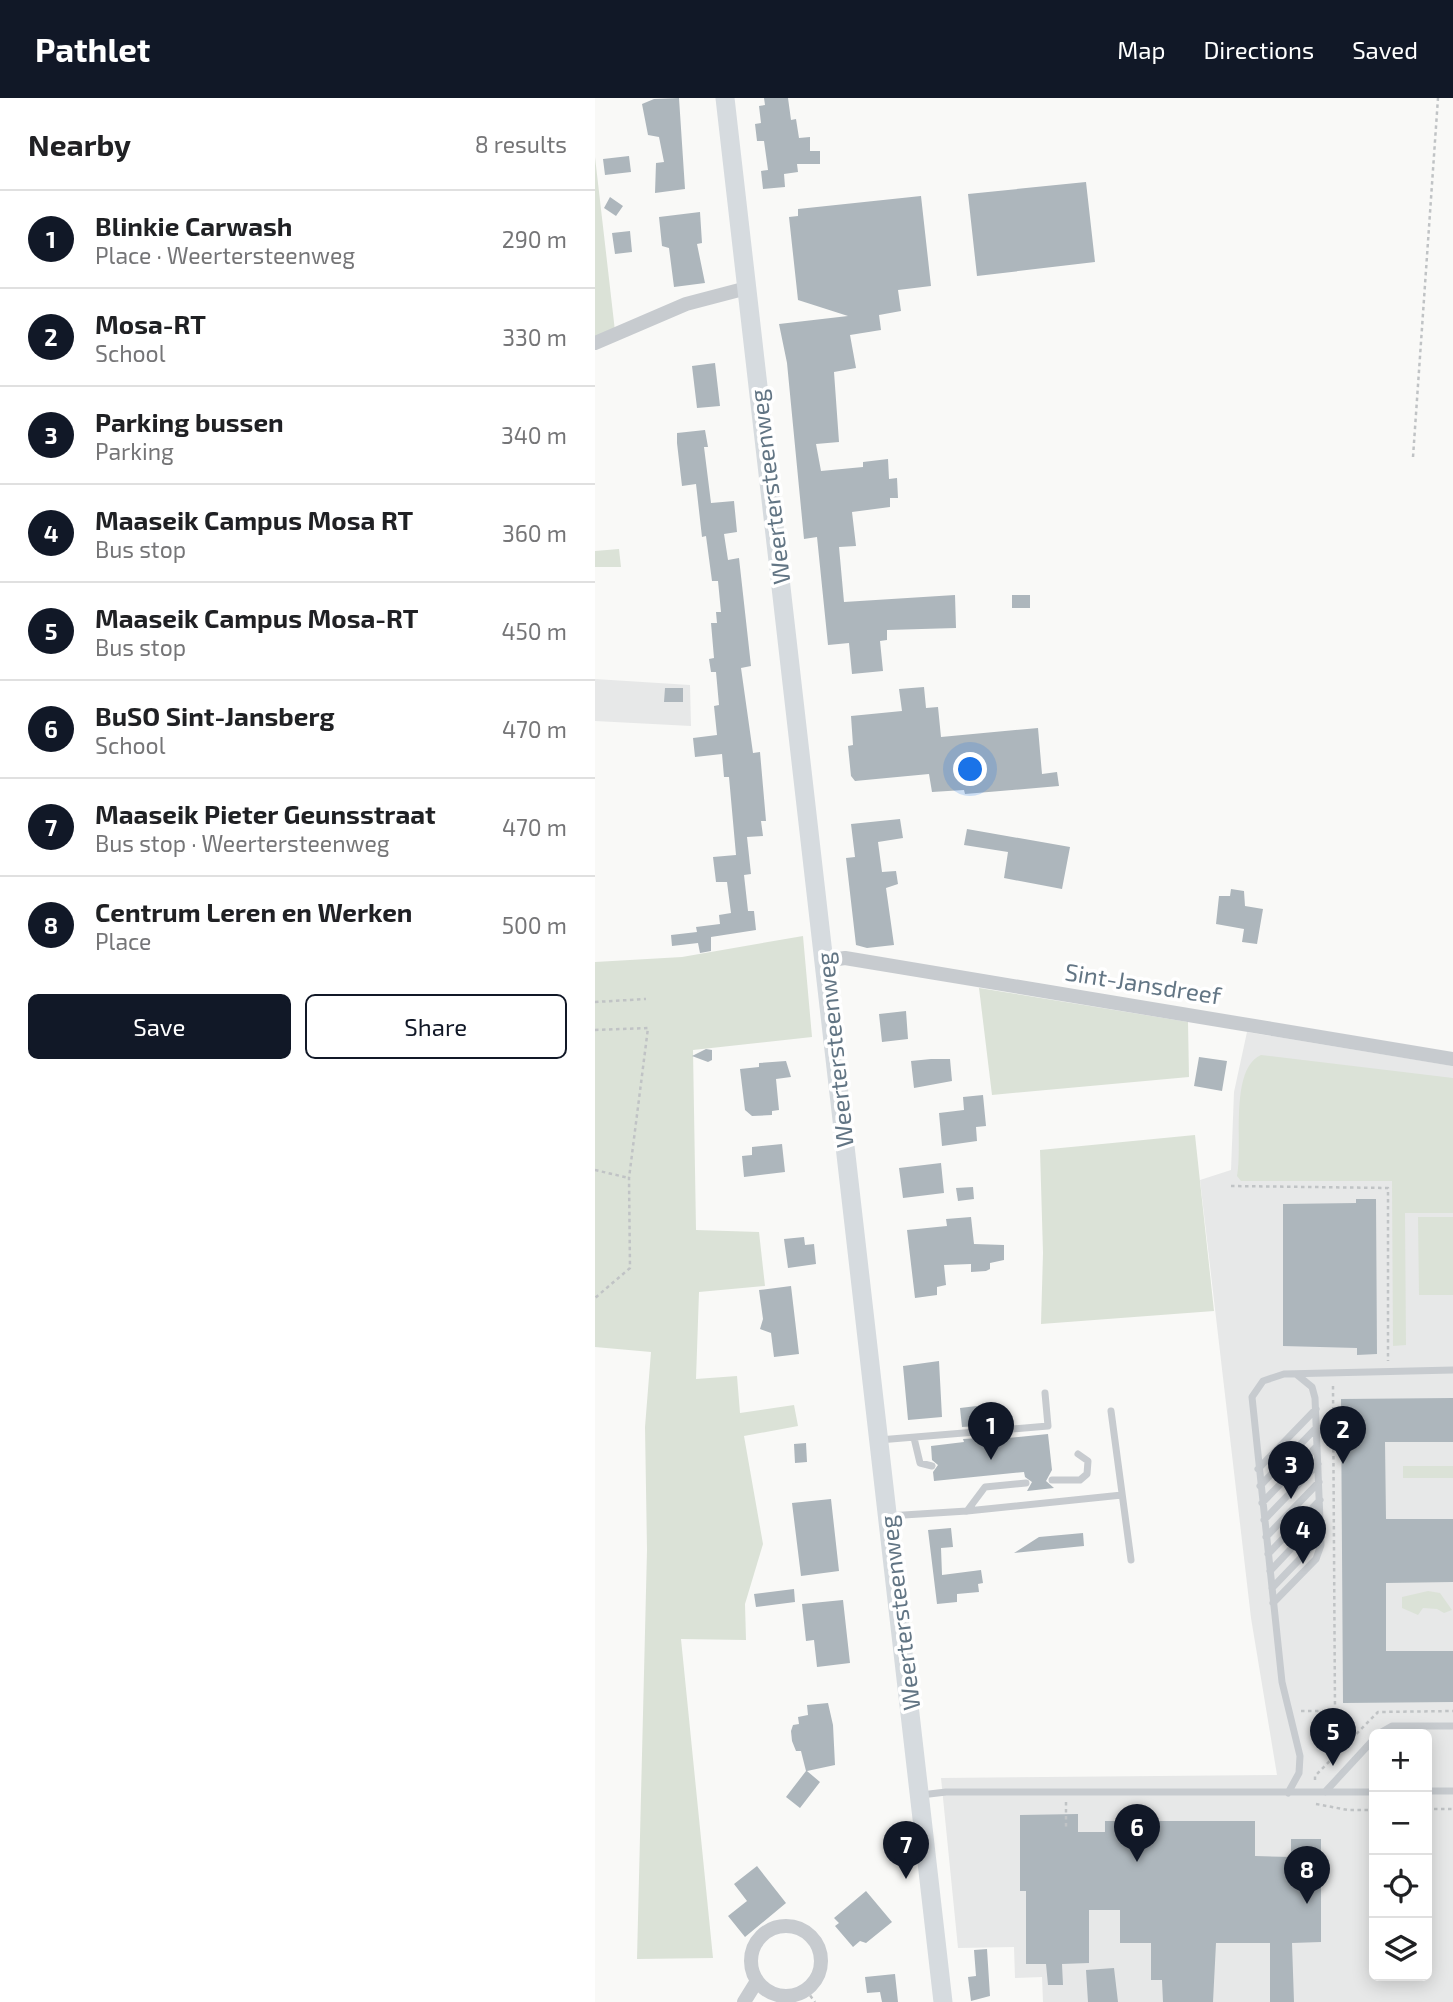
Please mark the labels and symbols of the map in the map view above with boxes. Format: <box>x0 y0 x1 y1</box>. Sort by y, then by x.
street label: Weertersteenweg <box>743 388 795 586</box>
your location <box>953 752 987 786</box>
street label: Weertersteenweg <box>809 951 859 1149</box>
street label: Sint-Jansdreef <box>1063 956 1224 1010</box>
pin: 1 <box>968 1402 1014 1460</box>
pin: 2 <box>1320 1406 1366 1464</box>
pin: 3 <box>1268 1441 1314 1499</box>
pin: 4 <box>1280 1506 1326 1564</box>
street label: Weertersteenweg <box>873 1514 925 1712</box>
pin: 5 <box>1310 1708 1356 1766</box>
pin: 6 <box>1114 1804 1160 1862</box>
pin: 7 <box>883 1821 929 1879</box>
pin: 8 <box>1284 1846 1330 1904</box>

